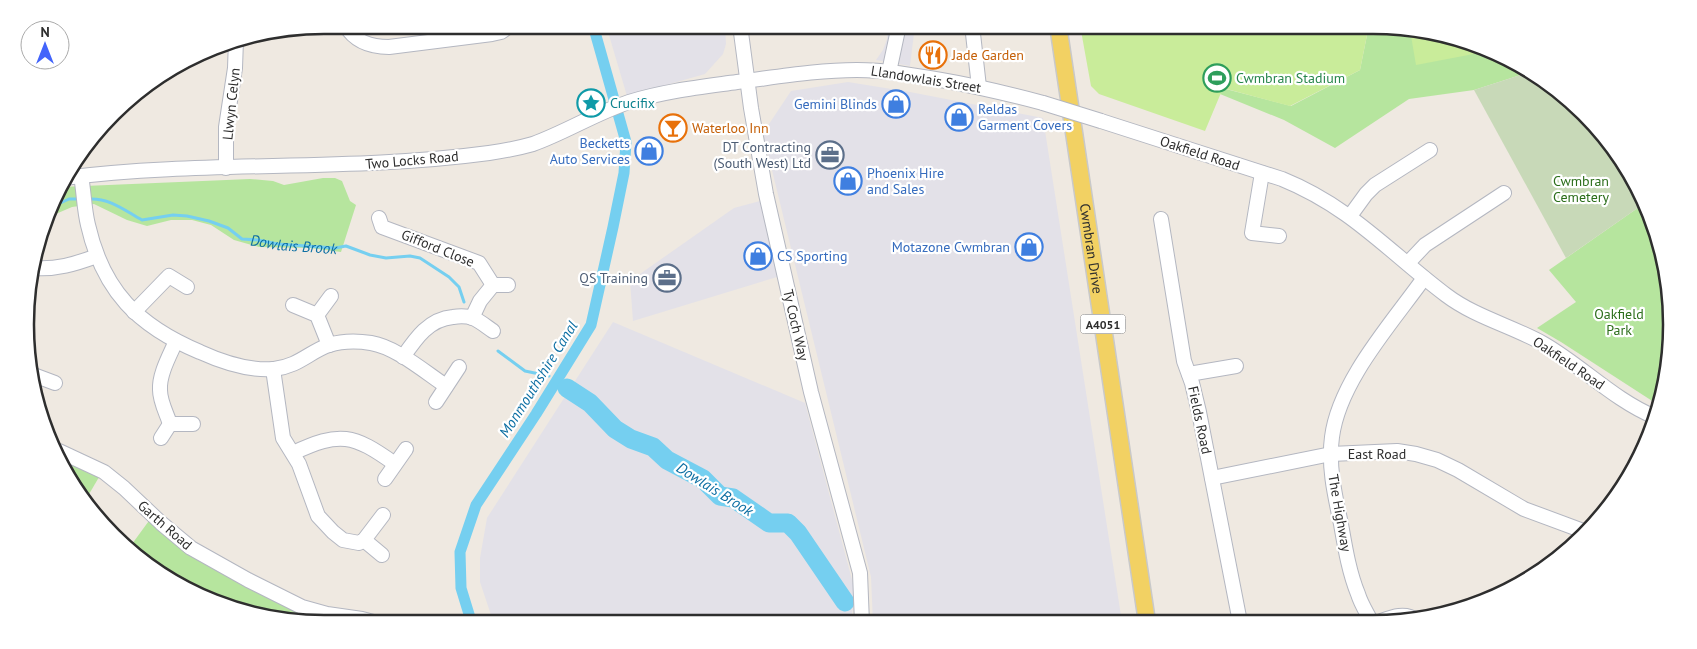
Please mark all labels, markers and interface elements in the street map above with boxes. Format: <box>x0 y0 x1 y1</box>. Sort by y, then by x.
north arrow <box>20 20 70 70</box>
text: N <box>40 23 50 41</box>
restaurant icon: Jade Garden <box>918 40 948 70</box>
place label: Jade Garden <box>951 46 1024 64</box>
street label: Llandowlais Street <box>870 61 983 97</box>
sports icon: Cwmbran Stadium <box>1202 63 1232 93</box>
street label: Llwyn Celyn <box>218 67 244 141</box>
place label: Cwmbran Stadium <box>1236 69 1345 87</box>
place icon: Crucifix <box>576 88 606 118</box>
shop icon: Gemini Blinds <box>881 89 911 119</box>
place label: Crucifix <box>610 94 655 112</box>
place label: Gemini Blinds <box>794 95 877 113</box>
place label: Reldas Garment Covers <box>978 100 1072 134</box>
shop icon: Reldas Garment Covers <box>944 102 974 132</box>
bar icon: Waterloo Inn <box>658 113 688 143</box>
place label: Waterloo Inn <box>692 119 769 137</box>
street label: Oakfield Road <box>1158 132 1242 174</box>
place label: Becketts Auto Services <box>550 134 630 168</box>
shop icon: Becketts Auto Services <box>634 136 664 166</box>
place label: DT Contracting (South West) Ltd <box>713 138 811 172</box>
office icon: DT Contracting (South West) Ltd <box>815 140 845 170</box>
street label: Two Locks Road <box>365 147 459 173</box>
place label: Phoenix Hire and Sales <box>867 164 944 198</box>
shop icon: Phoenix Hire and Sales <box>833 166 863 196</box>
park label: Cwmbran Cemetery <box>1553 172 1610 206</box>
street label: Cwmbran Drive <box>1076 202 1107 295</box>
street label: Gifford Close <box>399 225 477 271</box>
water label: Dowlais Brook <box>250 230 339 258</box>
shop icon: Motazone Cwmbran <box>1014 232 1044 262</box>
place label: Motazone Cwmbran <box>892 238 1010 256</box>
shop icon: CS Sporting <box>743 241 773 271</box>
place label: CS Sporting <box>777 247 848 265</box>
office icon: QS Training <box>652 263 682 293</box>
place label: QS Training <box>579 269 648 287</box>
street label: Ty Coch Way <box>779 288 813 363</box>
park label: Oakfield Park <box>1594 305 1644 339</box>
road number: A4051 <box>1080 314 1126 334</box>
water label: Monmouthshire Canal <box>495 317 581 441</box>
street label: Oakfield Road <box>1530 332 1608 394</box>
street label: Fields Road <box>1184 384 1216 456</box>
street label: East Road <box>1348 445 1406 463</box>
water label: Dowlais Brook <box>673 458 758 521</box>
street label: The Highway <box>1324 473 1356 554</box>
street label: Garth Road <box>134 496 196 554</box>

